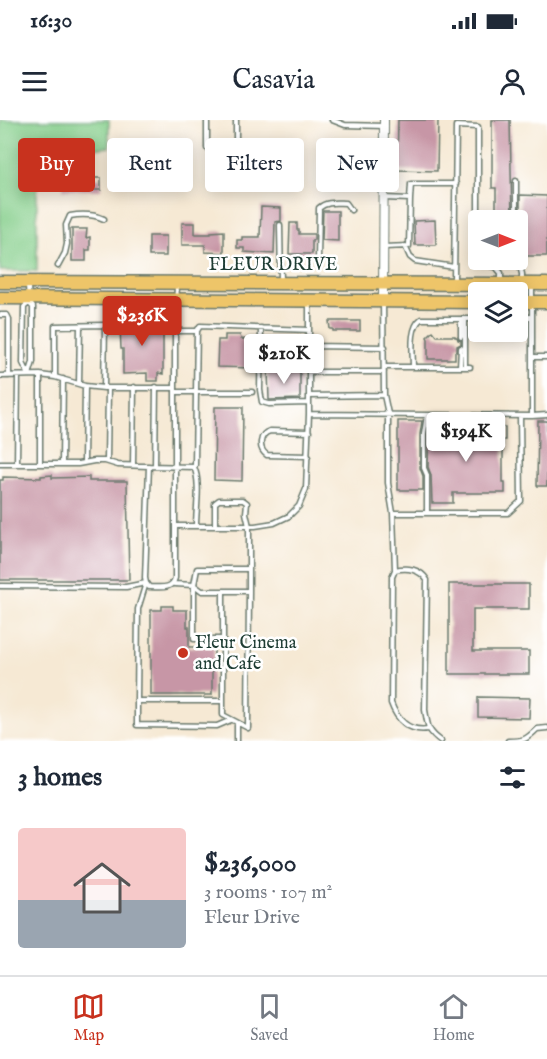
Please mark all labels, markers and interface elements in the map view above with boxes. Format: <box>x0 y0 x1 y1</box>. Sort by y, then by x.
text: 16:30 <box>30 7 72 35</box>
text: Casavia <box>232 64 315 98</box>
icon: menu <box>18 65 51 98</box>
icon: person <box>496 65 529 98</box>
chip: Buy <box>18 138 95 192</box>
chip: Rent <box>107 138 193 192</box>
chip: Filters <box>205 138 304 192</box>
chip: New <box>316 138 399 192</box>
north arrow <box>468 210 528 270</box>
map controls <box>468 210 528 342</box>
street label: FLEUR DRIVE <box>208 254 338 277</box>
button: layers <box>468 282 528 342</box>
pin: $236K <box>100 296 184 347</box>
text: $236K <box>117 303 167 328</box>
pin: $210K <box>242 334 326 385</box>
text: $210K <box>258 341 310 366</box>
pin: $194K <box>424 412 508 463</box>
text: $194K <box>440 419 492 444</box>
place label: Fleur Cinema and Cafe <box>195 632 297 676</box>
marker: Fleur Cinema and Cafe <box>176 646 190 660</box>
text: 3 homes <box>18 761 102 794</box>
icon: filters <box>496 761 529 794</box>
text: $236,000 <box>204 847 297 880</box>
icon: home <box>66 852 138 924</box>
text: 3 rooms · 107 m² <box>204 880 332 905</box>
text: Fleur Drive <box>204 905 300 930</box>
tab: Map <box>72 990 105 1046</box>
tab: Saved <box>250 990 288 1046</box>
tab: Home <box>433 990 475 1046</box>

